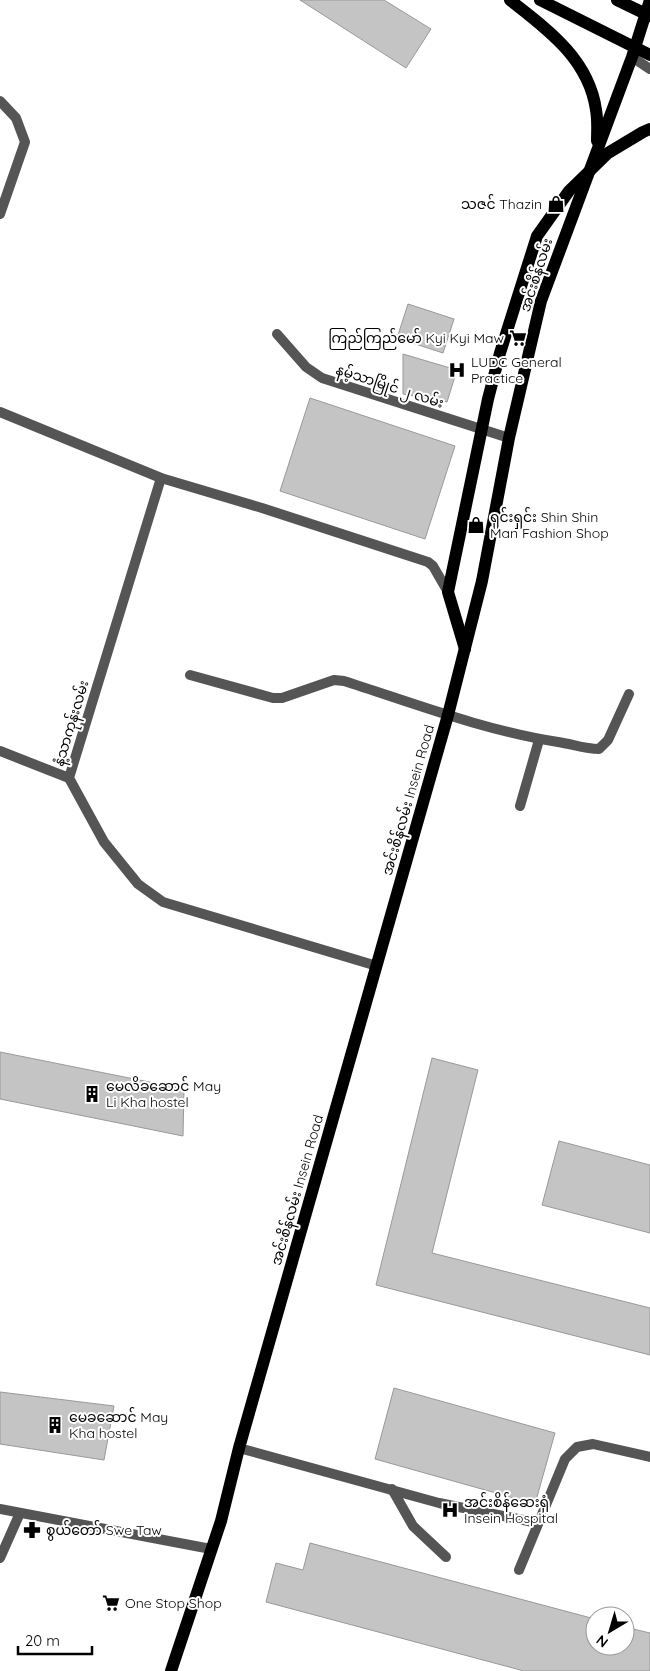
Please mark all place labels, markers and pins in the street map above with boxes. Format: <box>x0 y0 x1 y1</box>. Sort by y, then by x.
place label: သဇင် Thazin <box>461 194 542 213</box>
shop icon: သဇင် Thazin <box>546 194 566 214</box>
place label: ကြည်ကြည်မော် Kyi Kyi Maw <box>328 328 504 350</box>
supermarket icon: ကြည်ကြည်မော် Kyi Kyi Maw <box>508 328 528 348</box>
place label: LUDC General Practice <box>471 353 562 387</box>
hospital icon: LUDC General Practice <box>447 360 467 380</box>
place label: ရှင်းရှင်း Shin Shin Man Fashion Shop <box>490 507 609 542</box>
shop icon: ရှင်းရှင်း Shin Shin Man Fashion Shop <box>466 515 486 535</box>
place label: မေလိခဆောင် May Li Kha hostel <box>106 1076 221 1111</box>
building icon: မေလိခဆောင် May Li Kha hostel <box>82 1084 102 1104</box>
place label: မေခဆောင် May Kha hostel <box>69 1407 168 1442</box>
building icon: မေခဆောင် May Kha hostel <box>45 1415 65 1435</box>
place label: အင်းစိန်ဆေးရုံ Insein Hospital <box>464 1492 558 1527</box>
hospital icon: အင်းစိန်ဆေးရုံ Insein Hospital <box>440 1500 460 1520</box>
pharmacy icon: စွယ်တော် Swe Taw <box>22 1520 42 1540</box>
place label: စွယ်တော် Swe Taw <box>46 1520 162 1541</box>
supermarket icon: One Stop Shop <box>101 1593 121 1613</box>
place label: One Stop Shop <box>125 1594 222 1612</box>

